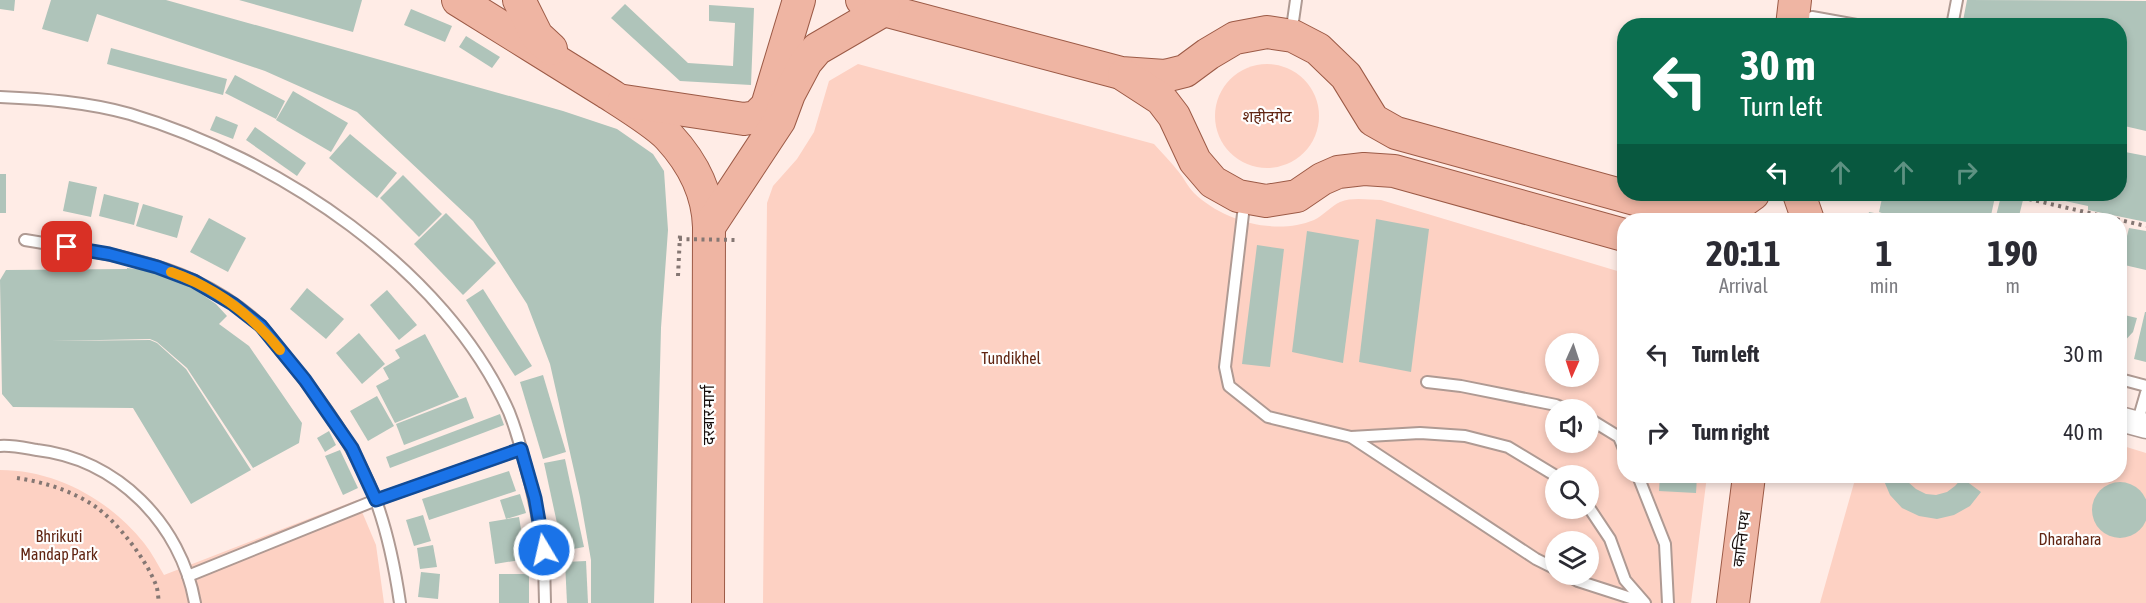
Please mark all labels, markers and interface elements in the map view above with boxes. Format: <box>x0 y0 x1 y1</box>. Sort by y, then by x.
text: 30 m <box>1740 41 1815 89</box>
icon: left <box>1641 42 1719 120</box>
text: Turn left <box>1740 91 1823 122</box>
park label: शहीदगेट <box>1242 107 1292 125</box>
icon: left <box>1761 156 1794 189</box>
icon: ahead <box>1824 156 1857 189</box>
icon: ahead <box>1887 156 1920 189</box>
icon: right <box>1950 156 1983 189</box>
pin <box>41 221 92 272</box>
icon: arrive <box>50 230 83 263</box>
text: 20:11 <box>1706 232 1781 274</box>
text: 1 <box>1876 232 1892 274</box>
text: 190 <box>1987 232 2038 274</box>
text: Arrival <box>1719 274 1768 297</box>
text: min <box>1870 274 1898 297</box>
text: m <box>2005 274 2020 297</box>
north arrow <box>1545 333 1599 387</box>
map controls <box>1545 333 1599 585</box>
icon: left <box>1641 338 1674 371</box>
text: Turn left <box>1692 341 1759 367</box>
text: 30 m <box>2063 341 2103 367</box>
park label: Tundikhel <box>981 349 1041 367</box>
street label: दरबार मार्ग <box>699 384 717 445</box>
button: sound <box>1545 399 1599 453</box>
icon: right <box>1641 416 1674 449</box>
text: Turn right <box>1692 419 1769 445</box>
text: 40 m <box>2063 419 2103 445</box>
button: search <box>1545 465 1599 519</box>
street label: कान्ति पथ <box>1729 509 1753 568</box>
position arrow <box>512 518 576 582</box>
park label: Bhrikuti Mandap Park <box>20 527 98 564</box>
park label: Dharahara <box>2038 530 2102 548</box>
button: layers <box>1545 531 1599 585</box>

